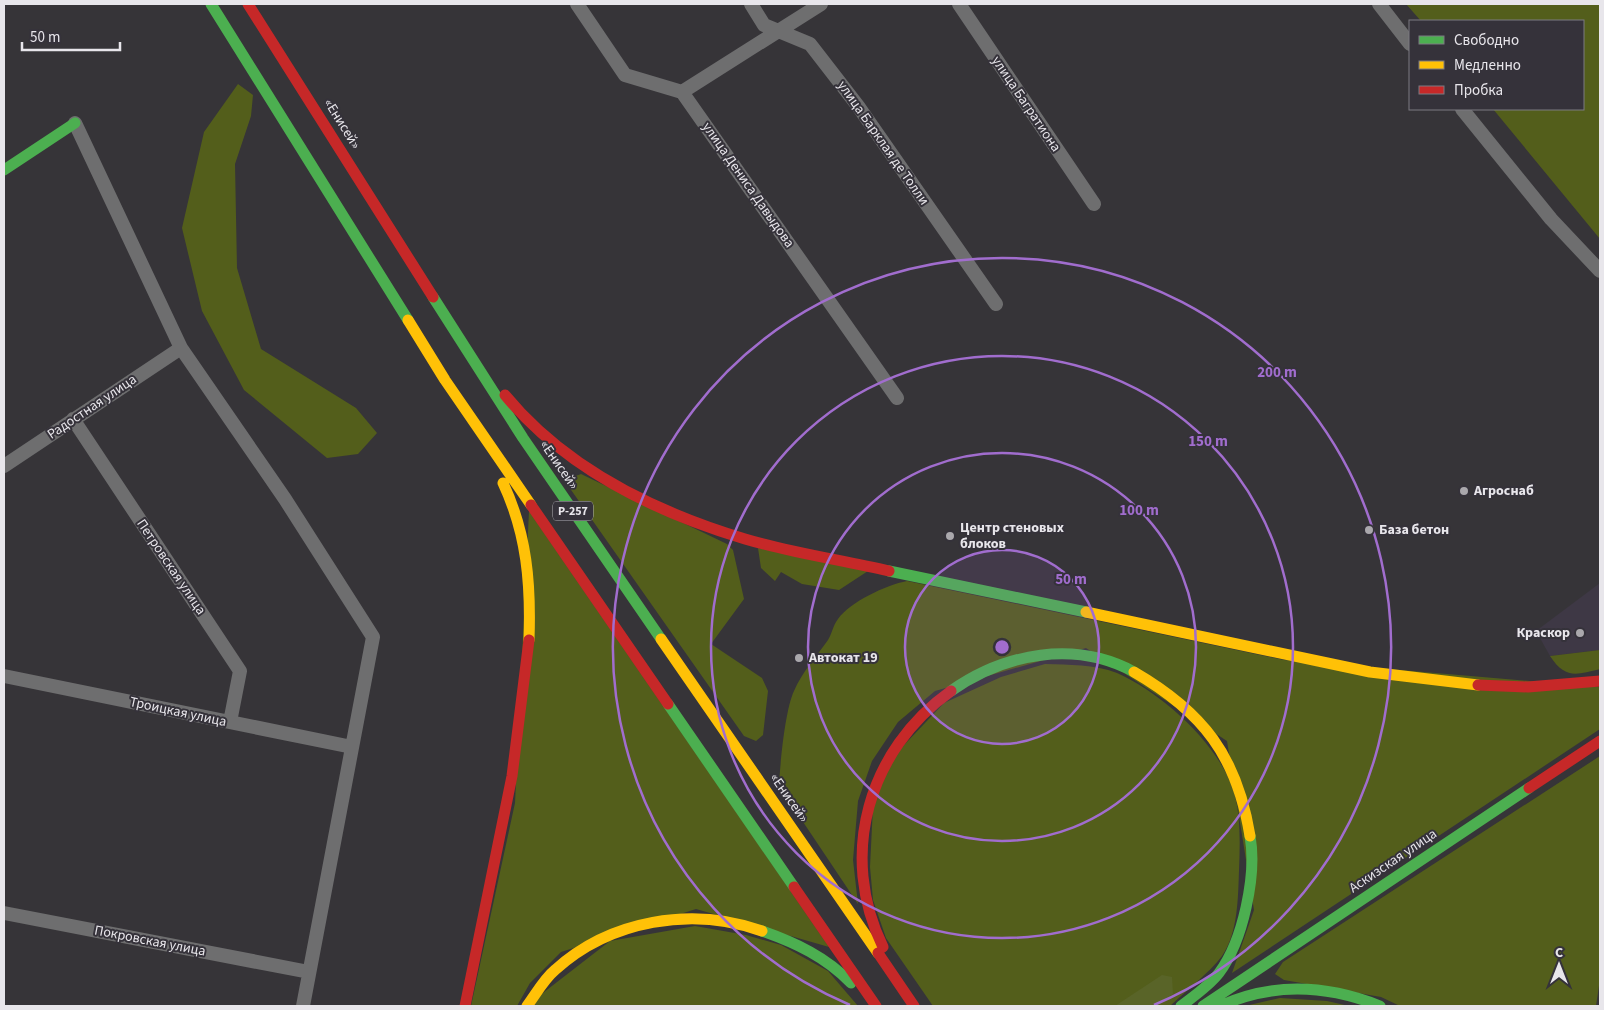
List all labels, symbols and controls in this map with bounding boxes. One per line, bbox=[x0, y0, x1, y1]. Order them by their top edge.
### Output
scale bar bbox=[22, 20, 120, 52]
legend bbox=[1409, 20, 1584, 110]
text: 50 m bbox=[30, 27, 60, 48]
text: Свободно bbox=[1454, 30, 1519, 51]
street label: улица Багратиона bbox=[986, 52, 1066, 156]
text: Медленно bbox=[1454, 55, 1521, 76]
street label: улица Барклая де Толли bbox=[832, 77, 934, 209]
text: Пробка bbox=[1454, 80, 1503, 101]
street label: «Енисей» bbox=[319, 95, 365, 153]
street label: улица Дениса Давыдова bbox=[697, 118, 799, 252]
text: 200 m bbox=[1257, 362, 1297, 383]
street label: Радостная улица bbox=[43, 370, 141, 444]
text: 150 m bbox=[1188, 431, 1228, 452]
street label: «Енисей» bbox=[535, 436, 583, 494]
place label: Агроснаб bbox=[1473, 481, 1534, 501]
marker: Агроснаб bbox=[1458, 485, 1470, 497]
text: 100 m bbox=[1119, 500, 1159, 521]
road number: Р-257 bbox=[553, 502, 593, 520]
street label: Петровская улица bbox=[131, 515, 211, 619]
place label: Центр стеновых блоков bbox=[960, 518, 1064, 554]
place label: База бетон bbox=[1379, 520, 1449, 540]
marker: База бетон bbox=[1363, 524, 1375, 536]
marker: Центр стеновых блоков bbox=[944, 530, 956, 542]
text: 50 m bbox=[1055, 569, 1087, 590]
place label: Краскор bbox=[1517, 623, 1570, 643]
marker: Краскор bbox=[1574, 627, 1586, 639]
centre of rings bbox=[993, 638, 1011, 656]
place label: Автокат 19 bbox=[808, 648, 878, 668]
marker: Автокат 19 bbox=[793, 652, 805, 664]
street label: Троицкая улица bbox=[128, 692, 228, 732]
street label: «Енисей» bbox=[765, 769, 813, 827]
street label: Аскизская улица bbox=[1345, 824, 1441, 898]
street label: Покровская улица bbox=[93, 920, 207, 962]
north arrow bbox=[1534, 940, 1584, 990]
text: С bbox=[1555, 943, 1563, 963]

